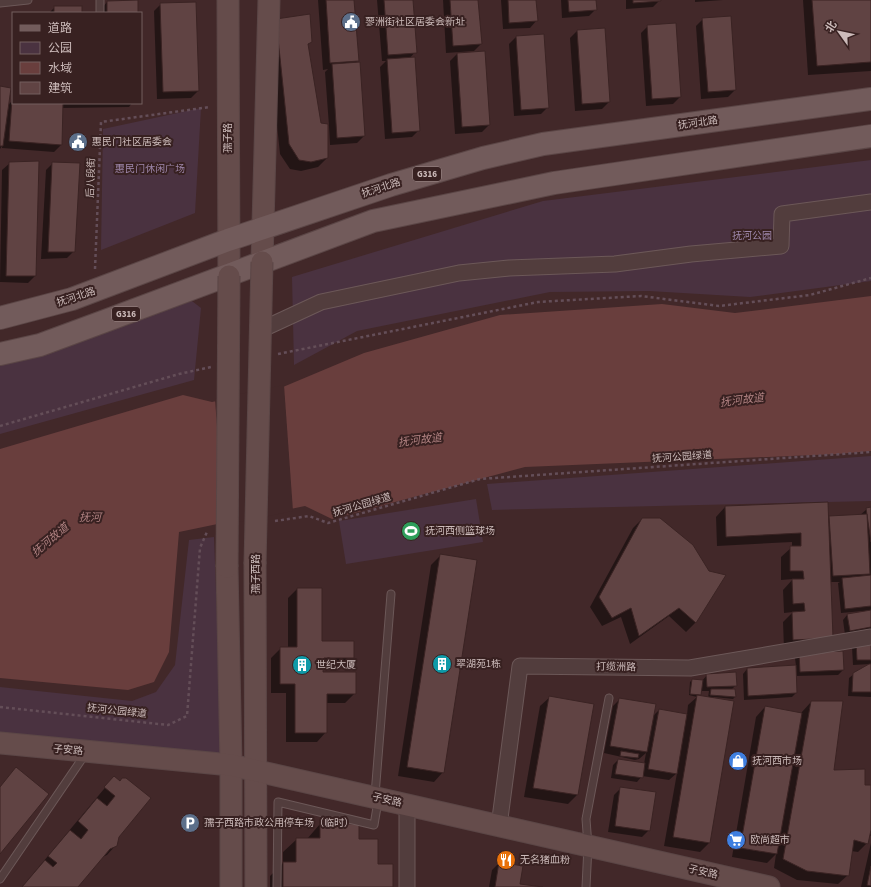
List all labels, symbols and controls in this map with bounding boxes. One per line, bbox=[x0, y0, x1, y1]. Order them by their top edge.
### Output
public building icon: 蓼洲街社区居委会新址 bbox=[340, 11, 362, 33]
legend bbox=[12, 12, 142, 104]
north arrow bbox=[819, 12, 859, 52]
place label: 蓼洲街社区居委会新址 bbox=[365, 15, 465, 29]
text: 北 bbox=[822, 18, 840, 36]
text: 道路 bbox=[48, 20, 72, 37]
text: 公园 bbox=[48, 40, 72, 57]
text: 水域 bbox=[48, 60, 72, 77]
text: 建筑 bbox=[48, 80, 72, 97]
street label: 抚河北路 bbox=[677, 113, 719, 133]
street label: 孺子路 bbox=[221, 123, 235, 153]
public building icon: 惠民门社区居委会 bbox=[67, 131, 89, 153]
place label: 惠民门社区居委会 bbox=[92, 135, 172, 149]
street label: 后八段街 bbox=[83, 158, 99, 198]
park label: 惠民门休闲广场 bbox=[115, 162, 185, 176]
road number: G316 bbox=[413, 167, 441, 181]
street label: 抚河北路 bbox=[360, 175, 402, 201]
park label: 抚河公园 bbox=[732, 229, 772, 243]
street label: 抚河北路 bbox=[55, 284, 97, 310]
road number: G316 bbox=[112, 307, 140, 321]
water label: 抚河故道 bbox=[719, 390, 767, 410]
water label: 抚河故道 bbox=[397, 430, 445, 450]
street label: 抚河公园绿道 bbox=[652, 448, 712, 466]
street label: 抚河公园绿道 bbox=[331, 490, 393, 520]
water label: 抚河 bbox=[79, 510, 103, 525]
water label: 抚河故道 bbox=[28, 519, 73, 560]
sports icon: 抚河西侧篮球场 bbox=[400, 520, 422, 542]
place label: 抚河西侧篮球场 bbox=[425, 524, 495, 538]
street label: 孺子西路 bbox=[249, 554, 263, 594]
building icon: 翠湖苑1栋 bbox=[431, 653, 453, 675]
building icon: 世纪大厦 bbox=[291, 654, 313, 676]
place label: 翠湖苑1栋 bbox=[456, 657, 501, 671]
place label: 世纪大厦 bbox=[316, 658, 356, 672]
street label: 打缆洲路 bbox=[596, 660, 636, 674]
street label: 抚河公园绿道 bbox=[86, 701, 148, 721]
street label: 子安路 bbox=[52, 742, 84, 758]
shop icon: 抚河西市场 bbox=[727, 750, 749, 772]
place label: 抚河西市场 bbox=[752, 754, 802, 768]
street label: 子安路 bbox=[371, 790, 403, 810]
parking icon: 孺子西路市政公用停车场（临时） bbox=[179, 812, 201, 834]
place label: 孺子西路市政公用停车场（临时） bbox=[204, 816, 354, 830]
supermarket icon: 欧尚超市 bbox=[725, 829, 747, 851]
place label: 欧尚超市 bbox=[750, 833, 790, 847]
restaurant icon: 无名猪血粉 bbox=[495, 849, 517, 871]
place label: 无名猪血粉 bbox=[520, 853, 570, 867]
street label: 子安路 bbox=[687, 862, 719, 882]

